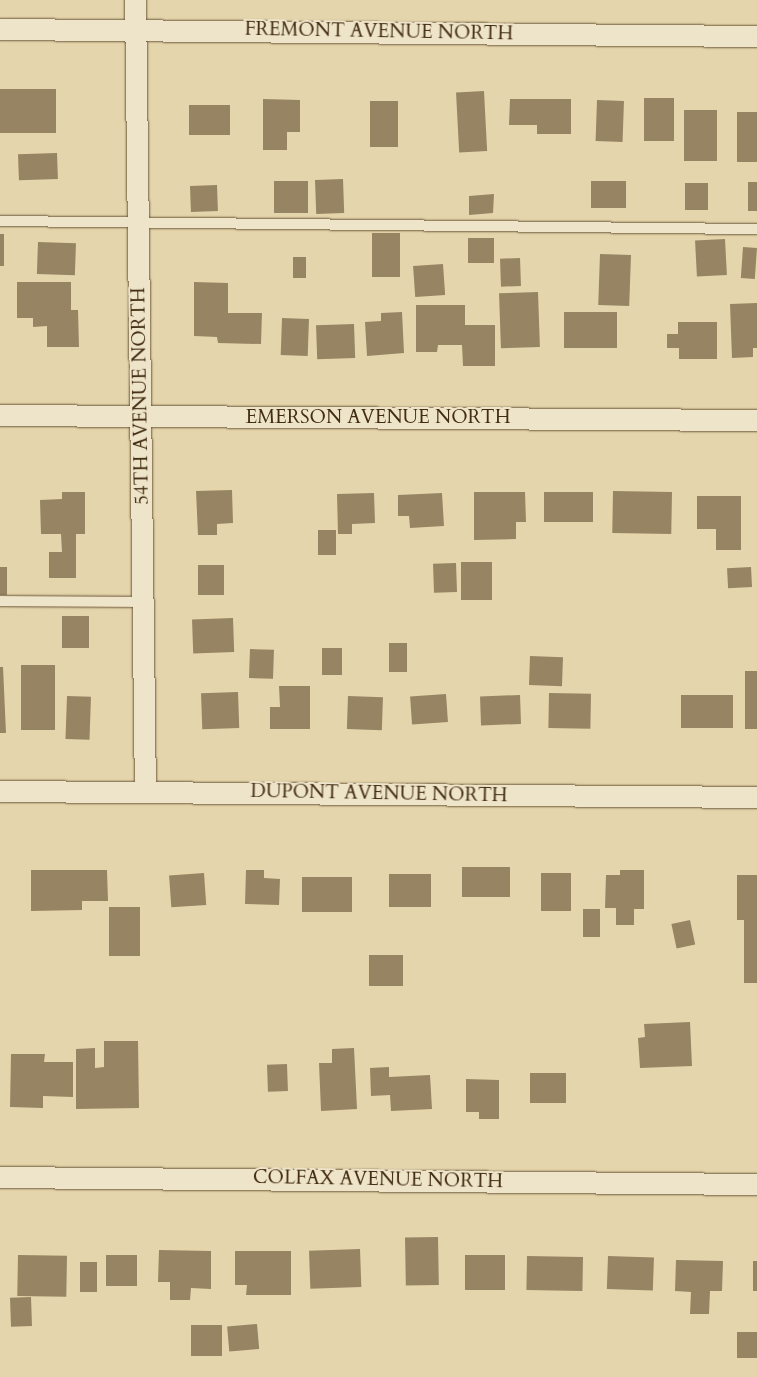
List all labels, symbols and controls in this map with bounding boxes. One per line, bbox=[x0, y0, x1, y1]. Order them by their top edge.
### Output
street label: FREMONT AVENUE NORTH bbox=[244, 18, 514, 46]
street label: 54TH AVENUE NORTH bbox=[128, 287, 154, 505]
street label: EMERSON AVENUE NORTH bbox=[245, 407, 511, 429]
street label: DUPONT AVENUE NORTH bbox=[250, 780, 508, 808]
street label: COLFAX AVENUE NORTH bbox=[253, 1166, 503, 1194]

